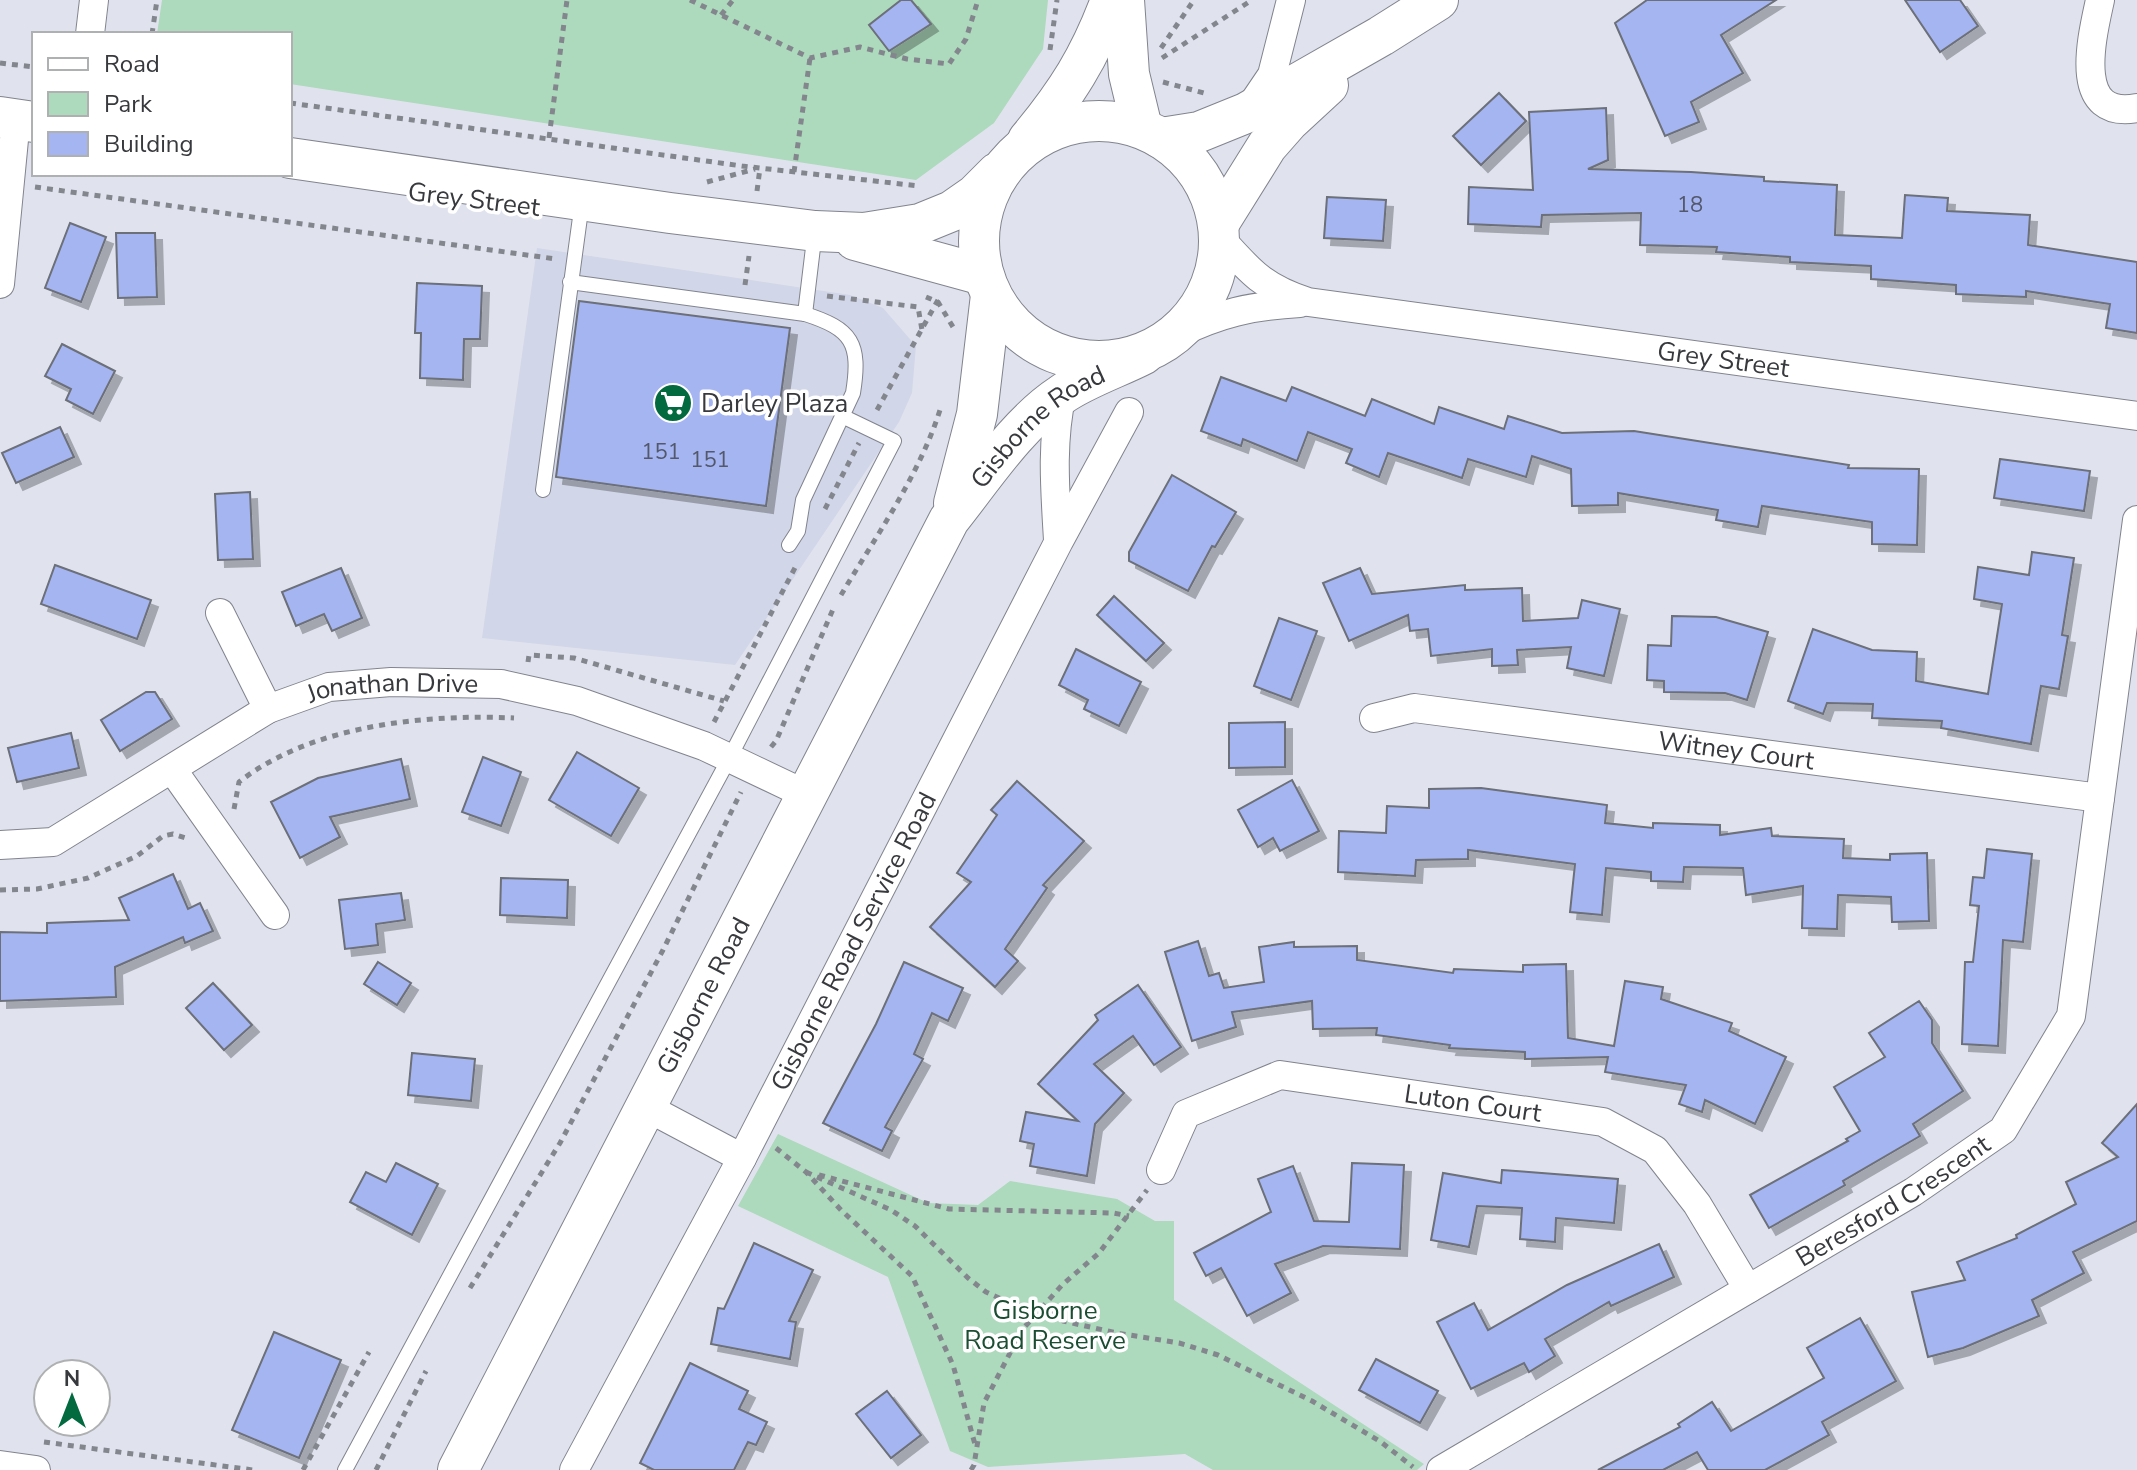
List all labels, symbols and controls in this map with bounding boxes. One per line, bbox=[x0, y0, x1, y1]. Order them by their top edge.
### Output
legend bbox=[32, 32, 292, 176]
text: Road bbox=[104, 48, 160, 80]
text: Park bbox=[104, 88, 153, 120]
text: Building bbox=[104, 128, 194, 160]
street label: Grey Street bbox=[406, 174, 543, 225]
house number: 18 bbox=[1677, 190, 1703, 220]
street label: Grey Street bbox=[1655, 333, 1792, 386]
street label: Gisborne Road bbox=[963, 357, 1111, 496]
supermarket icon: Darley Plaza bbox=[652, 382, 694, 424]
place label: Darley Plaza bbox=[701, 386, 848, 421]
house number: 151 bbox=[641, 437, 681, 467]
house number: 151 bbox=[690, 445, 730, 475]
street label: Jonathan Drive bbox=[301, 665, 479, 712]
street label: Witney Court bbox=[1656, 723, 1817, 778]
street label: Gisborne Road Service Road bbox=[763, 786, 945, 1097]
street label: Gisborne Road bbox=[649, 911, 759, 1080]
street label: Luton Court bbox=[1402, 1076, 1545, 1131]
street label: Beresford Crescent bbox=[1789, 1127, 1998, 1275]
park label: Gisborne Road Reserve bbox=[964, 1293, 1126, 1358]
north arrow bbox=[32, 1358, 112, 1438]
text: N bbox=[64, 1364, 80, 1394]

